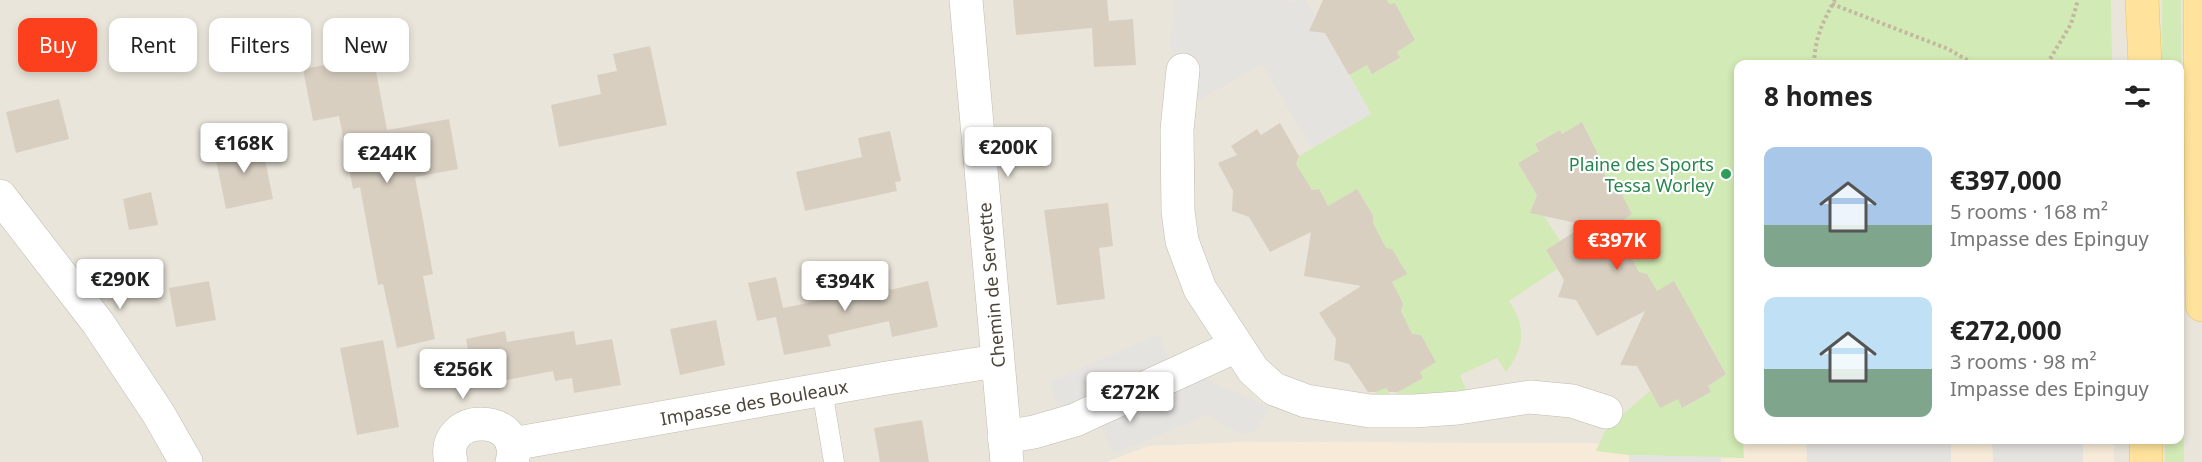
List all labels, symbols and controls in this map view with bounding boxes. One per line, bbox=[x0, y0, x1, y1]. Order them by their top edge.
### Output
chip: Buy bbox=[18, 18, 97, 72]
chip: Rent bbox=[109, 18, 197, 72]
chip: Filters bbox=[209, 18, 311, 72]
chip: New bbox=[323, 18, 409, 72]
text: 8 homes bbox=[1764, 78, 1873, 114]
icon: filters bbox=[2121, 80, 2154, 113]
pin: €168K bbox=[202, 123, 286, 174]
pin: €200K bbox=[966, 127, 1050, 178]
text: €168K bbox=[214, 129, 274, 156]
pin: €244K bbox=[345, 133, 429, 184]
text: €200K bbox=[978, 133, 1038, 160]
text: €244K bbox=[357, 139, 417, 166]
place label: Plaine des Sports Tessa Worley bbox=[1569, 152, 1715, 197]
text: €397,000 bbox=[1950, 162, 2062, 198]
marker: Plaine des Sports Tessa Worley bbox=[1719, 167, 1733, 181]
icon: home bbox=[1812, 171, 1884, 243]
text: 5 rooms · 168 m² bbox=[1950, 198, 2108, 225]
street label: Chemin de Servette bbox=[972, 201, 1010, 369]
pin: €397K bbox=[1575, 220, 1659, 271]
text: Impasse des Epinguy bbox=[1950, 225, 2149, 252]
text: €397K bbox=[1587, 226, 1647, 253]
pin: €290K bbox=[78, 259, 162, 310]
pin: €394K bbox=[803, 261, 887, 312]
text: €290K bbox=[90, 265, 150, 292]
text: €394K bbox=[815, 267, 875, 294]
text: €272,000 bbox=[1950, 312, 2062, 348]
icon: home bbox=[1812, 321, 1884, 393]
text: 3 rooms · 98 m² bbox=[1950, 348, 2097, 375]
pin: €256K bbox=[421, 349, 505, 400]
text: €256K bbox=[433, 355, 493, 382]
pin: €272K bbox=[1088, 372, 1172, 423]
street label: Impasse des Bouleaux bbox=[658, 374, 850, 430]
text: Impasse des Epinguy bbox=[1950, 375, 2149, 402]
text: €272K bbox=[1100, 378, 1160, 405]

